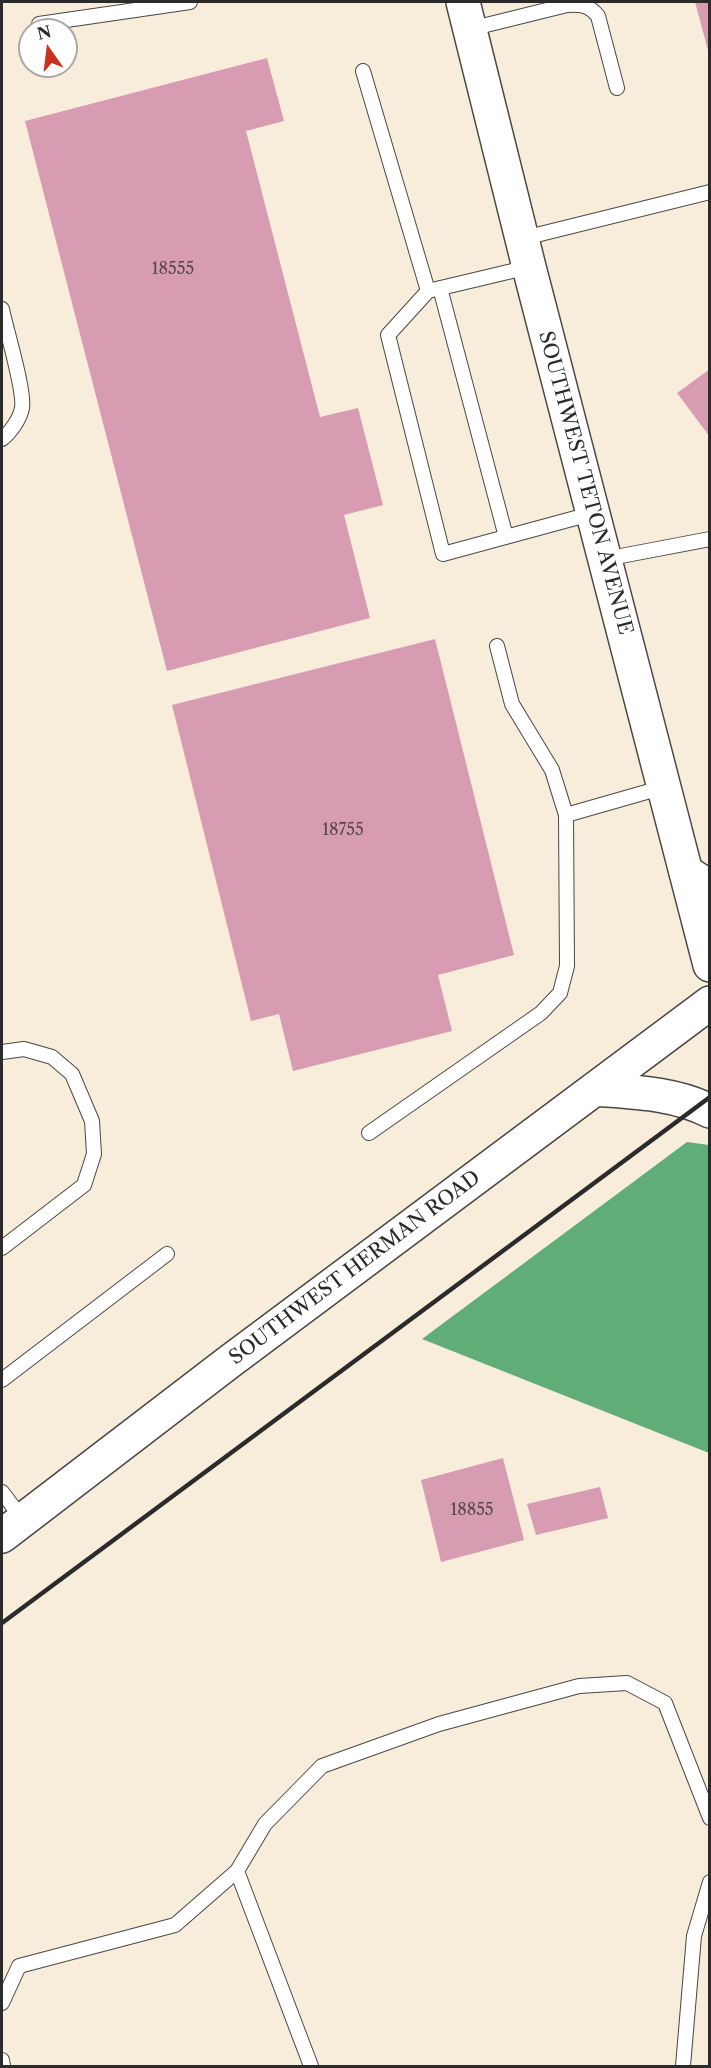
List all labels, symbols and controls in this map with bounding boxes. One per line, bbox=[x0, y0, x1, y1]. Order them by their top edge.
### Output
north arrow bbox=[18, 18, 78, 78]
text: N bbox=[35, 21, 53, 44]
house number: 18555 bbox=[152, 259, 194, 279]
street label: SOUTHWEST TETON AVENUE bbox=[533, 329, 637, 637]
house number: 18755 bbox=[322, 820, 364, 840]
street label: SOUTHWEST HERMAN ROAD bbox=[225, 1166, 485, 1370]
house number: 18855 bbox=[450, 1500, 494, 1520]

